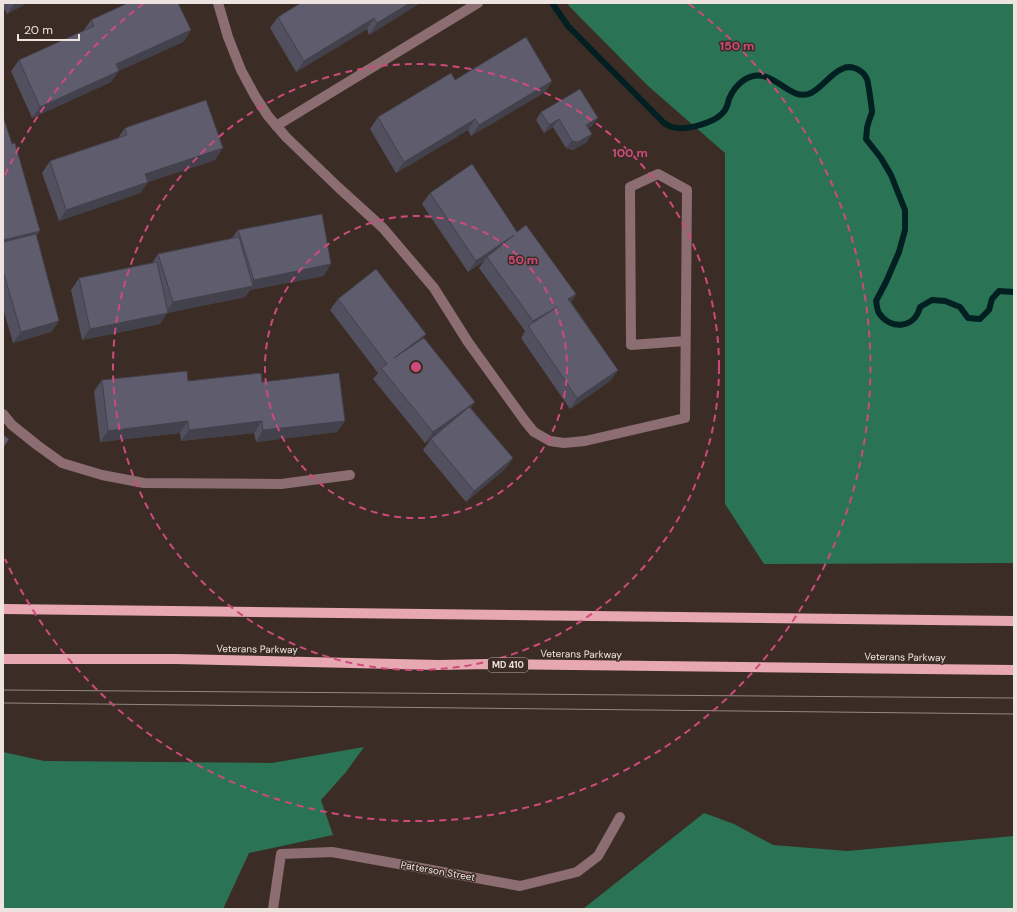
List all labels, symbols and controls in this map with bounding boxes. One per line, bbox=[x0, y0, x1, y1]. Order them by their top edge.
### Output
scale bar bbox=[18, 16, 79, 42]
text: 20 m bbox=[24, 22, 53, 38]
text: 150 m bbox=[720, 38, 754, 54]
text: 100 m bbox=[612, 145, 648, 161]
text: 50 m bbox=[508, 252, 538, 268]
centre of rings bbox=[409, 360, 423, 374]
street label: Veterans Parkway bbox=[216, 642, 298, 656]
street label: Veterans Parkway bbox=[540, 647, 622, 661]
street label: Veterans Parkway bbox=[864, 650, 946, 664]
road number: MD 410 bbox=[488, 658, 528, 672]
street label: Patterson Street bbox=[400, 858, 476, 884]

